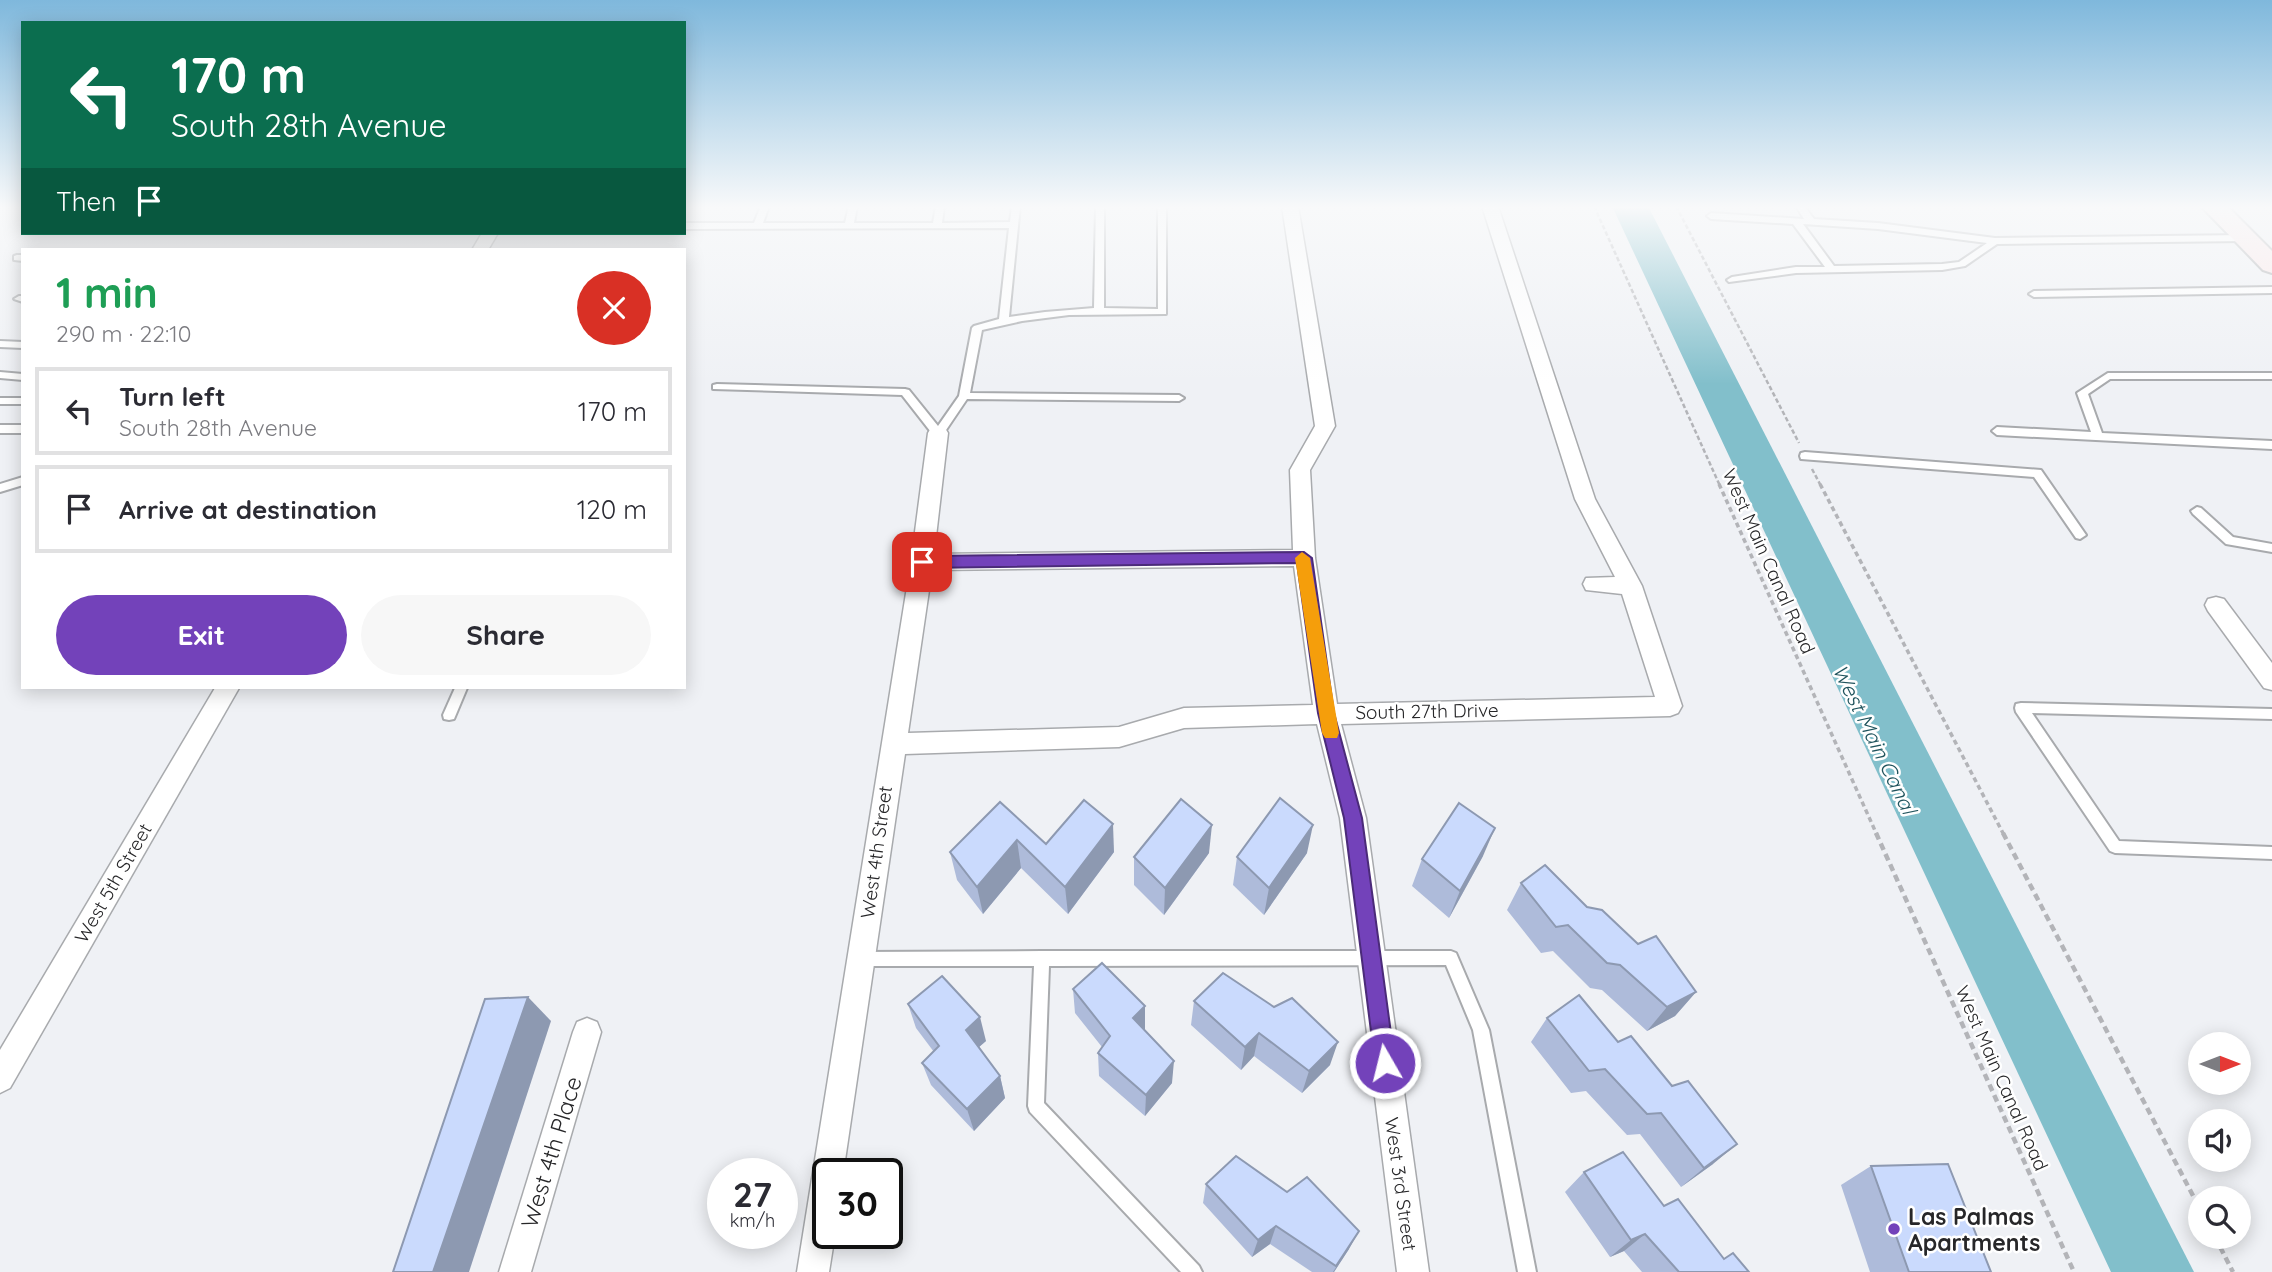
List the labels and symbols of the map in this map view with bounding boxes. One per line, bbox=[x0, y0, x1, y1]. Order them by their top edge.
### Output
street label: West Main Canal Road bbox=[1717, 465, 1821, 657]
pin bbox=[892, 532, 952, 592]
water label: West Main Canal bbox=[1828, 660, 1923, 820]
street label: South 27th Drive bbox=[1355, 698, 1499, 724]
street label: West 4th Street bbox=[855, 784, 897, 920]
street label: West 5th Street bbox=[69, 819, 157, 947]
street label: West Main Canal Road bbox=[1950, 982, 2054, 1174]
position arrow bbox=[1348, 1026, 1422, 1100]
north arrow bbox=[2188, 1032, 2250, 1096]
street label: West 4th Place bbox=[514, 1073, 588, 1231]
street label: West 3rd Street bbox=[1380, 1116, 1422, 1252]
speed limit sign: 30 bbox=[812, 1158, 903, 1249]
place label: Las Palmas Apartments bbox=[1908, 1202, 2040, 1257]
marker: Las Palmas Apartments bbox=[1886, 1221, 1902, 1237]

